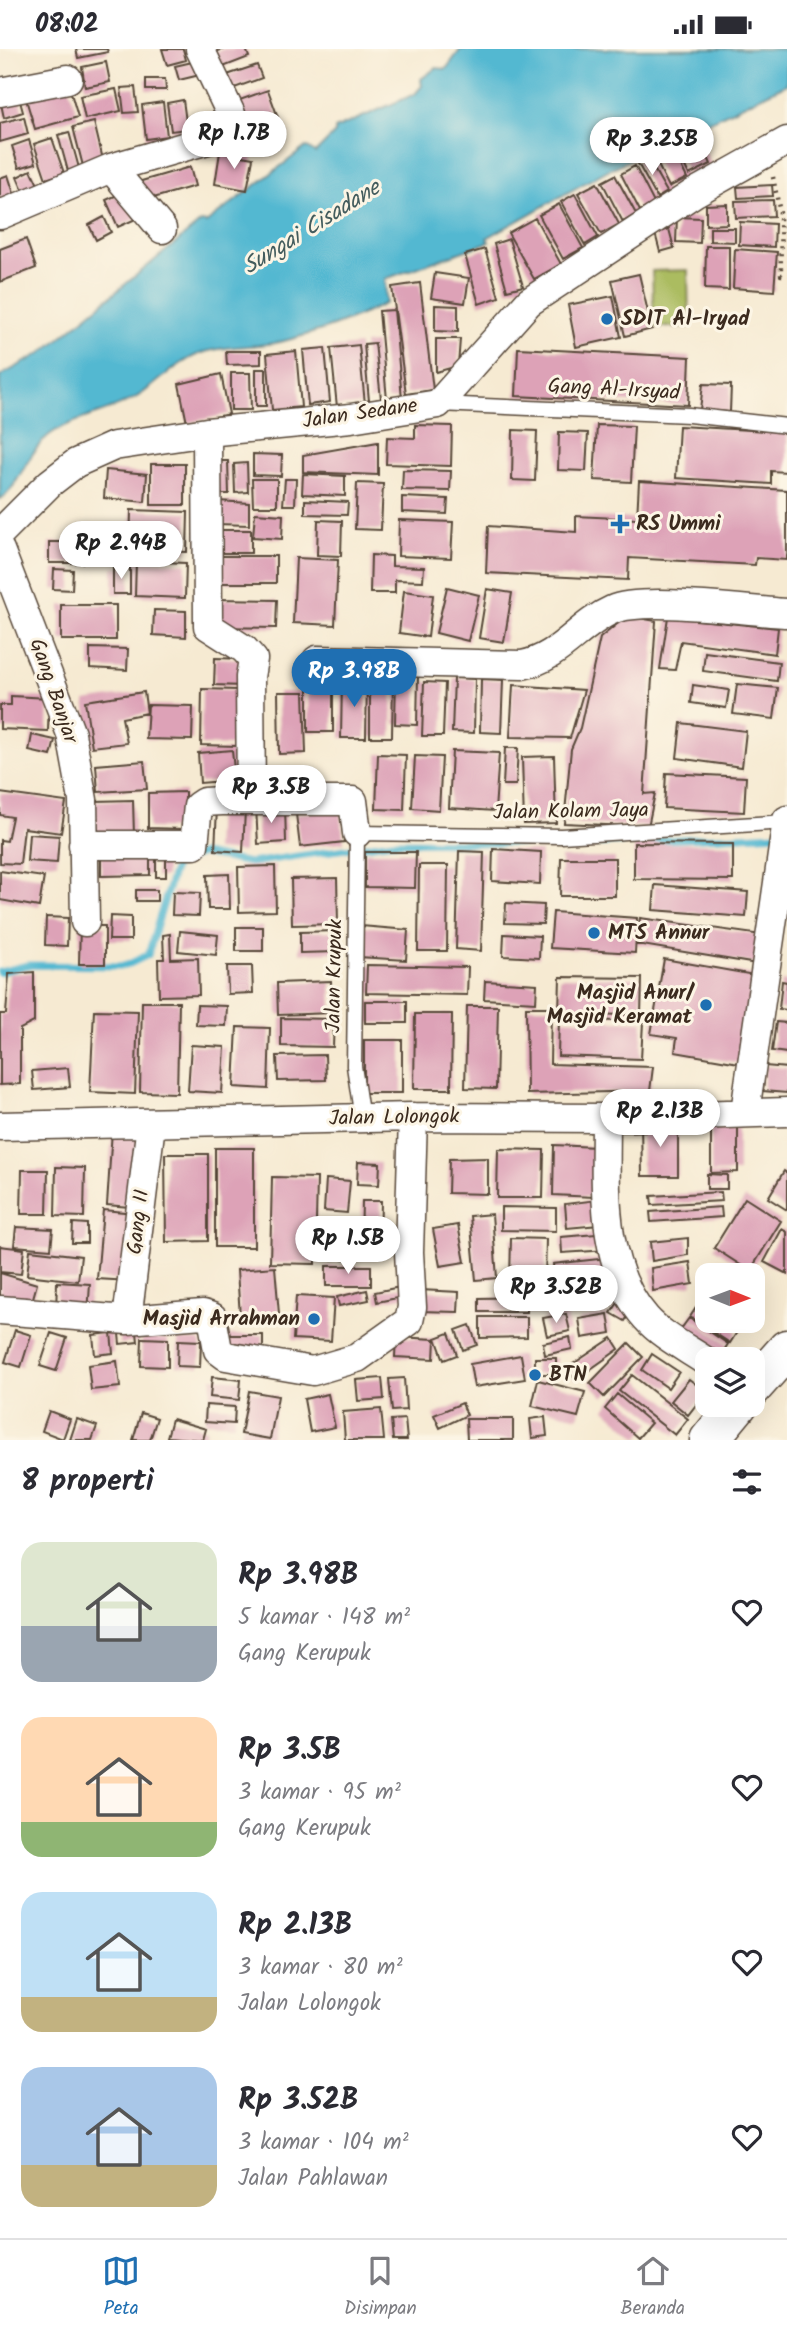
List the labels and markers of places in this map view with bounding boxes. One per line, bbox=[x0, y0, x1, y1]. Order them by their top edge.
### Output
pin: Rp 1.7B bbox=[169, 111, 299, 171]
pin: Rp 3.25B bbox=[580, 117, 724, 177]
place label: SDIT Al-Iryad bbox=[621, 303, 750, 336]
marker: SDIT Al-Iryad bbox=[599, 311, 615, 327]
place label: RS Ummi bbox=[636, 508, 721, 541]
marker: RS Ummi bbox=[610, 514, 630, 534]
pin: Rp 2.94B bbox=[49, 521, 193, 581]
pin: Rp 3.98B bbox=[282, 649, 426, 709]
pin: Rp 3.5B bbox=[206, 765, 336, 825]
place label: MTS Annur bbox=[608, 917, 711, 950]
marker: MTS Annur bbox=[586, 925, 602, 941]
place label: Masjid Anur/ Masjid Keramat bbox=[547, 977, 695, 1034]
marker: Masjid Anur/ Masjid Keramat bbox=[698, 997, 714, 1013]
pin: Rp 2.13B bbox=[588, 1089, 732, 1149]
pin: Rp 1.5B bbox=[283, 1217, 413, 1276]
pin: Rp 3.52B bbox=[484, 1265, 628, 1325]
place label: Masjid Arrahman bbox=[143, 1303, 300, 1336]
marker: Masjid Arrahman bbox=[306, 1311, 322, 1327]
place label: BTN bbox=[549, 1359, 588, 1392]
marker: BTN bbox=[527, 1367, 543, 1383]

